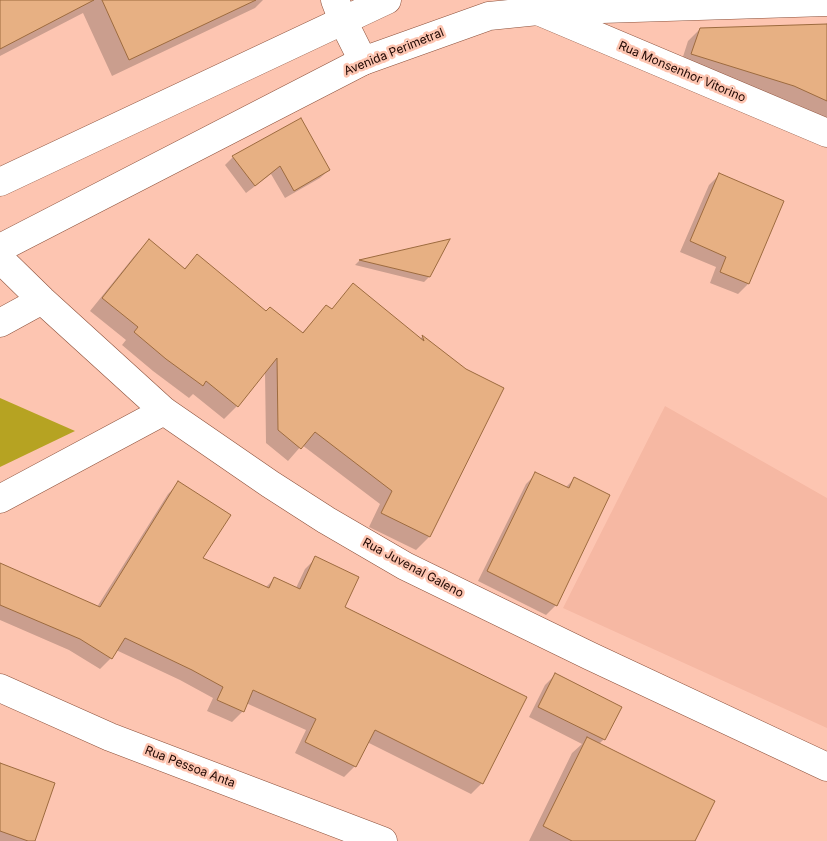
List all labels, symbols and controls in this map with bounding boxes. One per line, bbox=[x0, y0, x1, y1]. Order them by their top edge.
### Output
street label: Avenida Perimetral bbox=[342, 25, 446, 79]
street label: Rua Monsenhor Vitorino bbox=[616, 39, 748, 105]
street label: Rua Juvenal Galeno bbox=[360, 535, 466, 601]
street label: Rua Pessoa Anta bbox=[143, 743, 237, 791]

